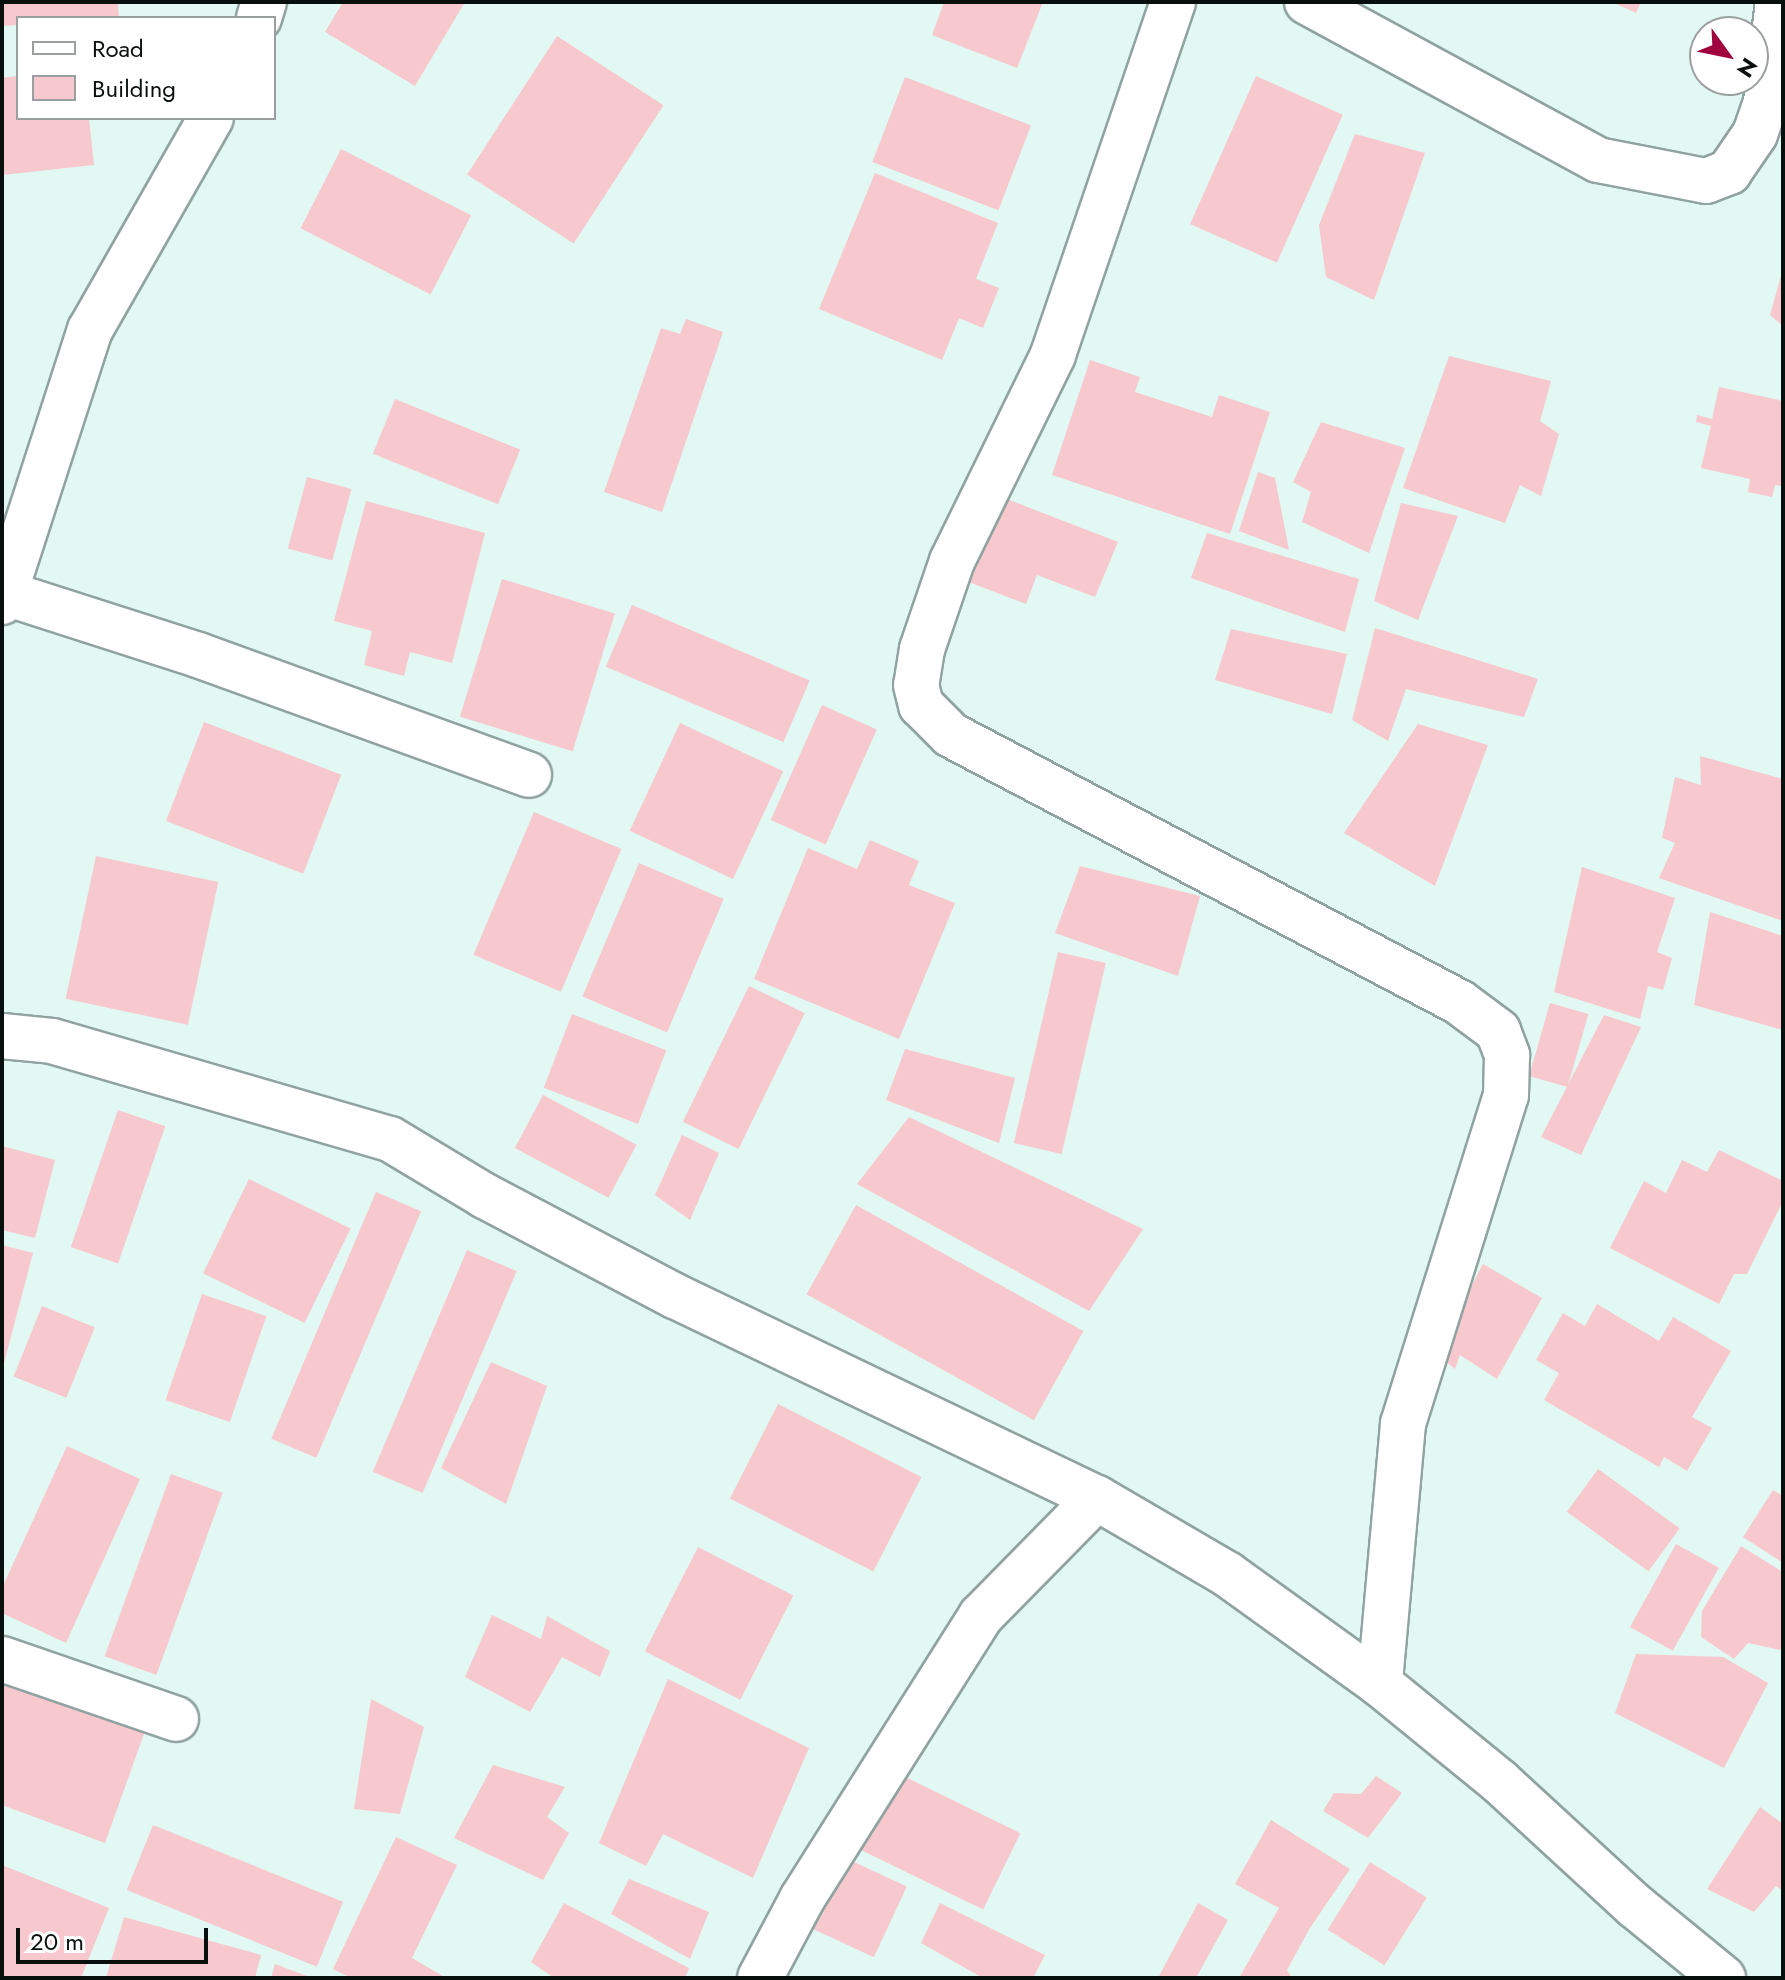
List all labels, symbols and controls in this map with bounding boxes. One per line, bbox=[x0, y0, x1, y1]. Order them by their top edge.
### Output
legend bbox=[16, 16, 276, 120]
north arrow bbox=[1689, 16, 1769, 96]
text: Road bbox=[92, 31, 144, 66]
text: N bbox=[1729, 52, 1766, 84]
text: Building bbox=[92, 71, 176, 106]
scale bar bbox=[20, 1912, 212, 1962]
text: 20 m bbox=[30, 1924, 84, 1959]

